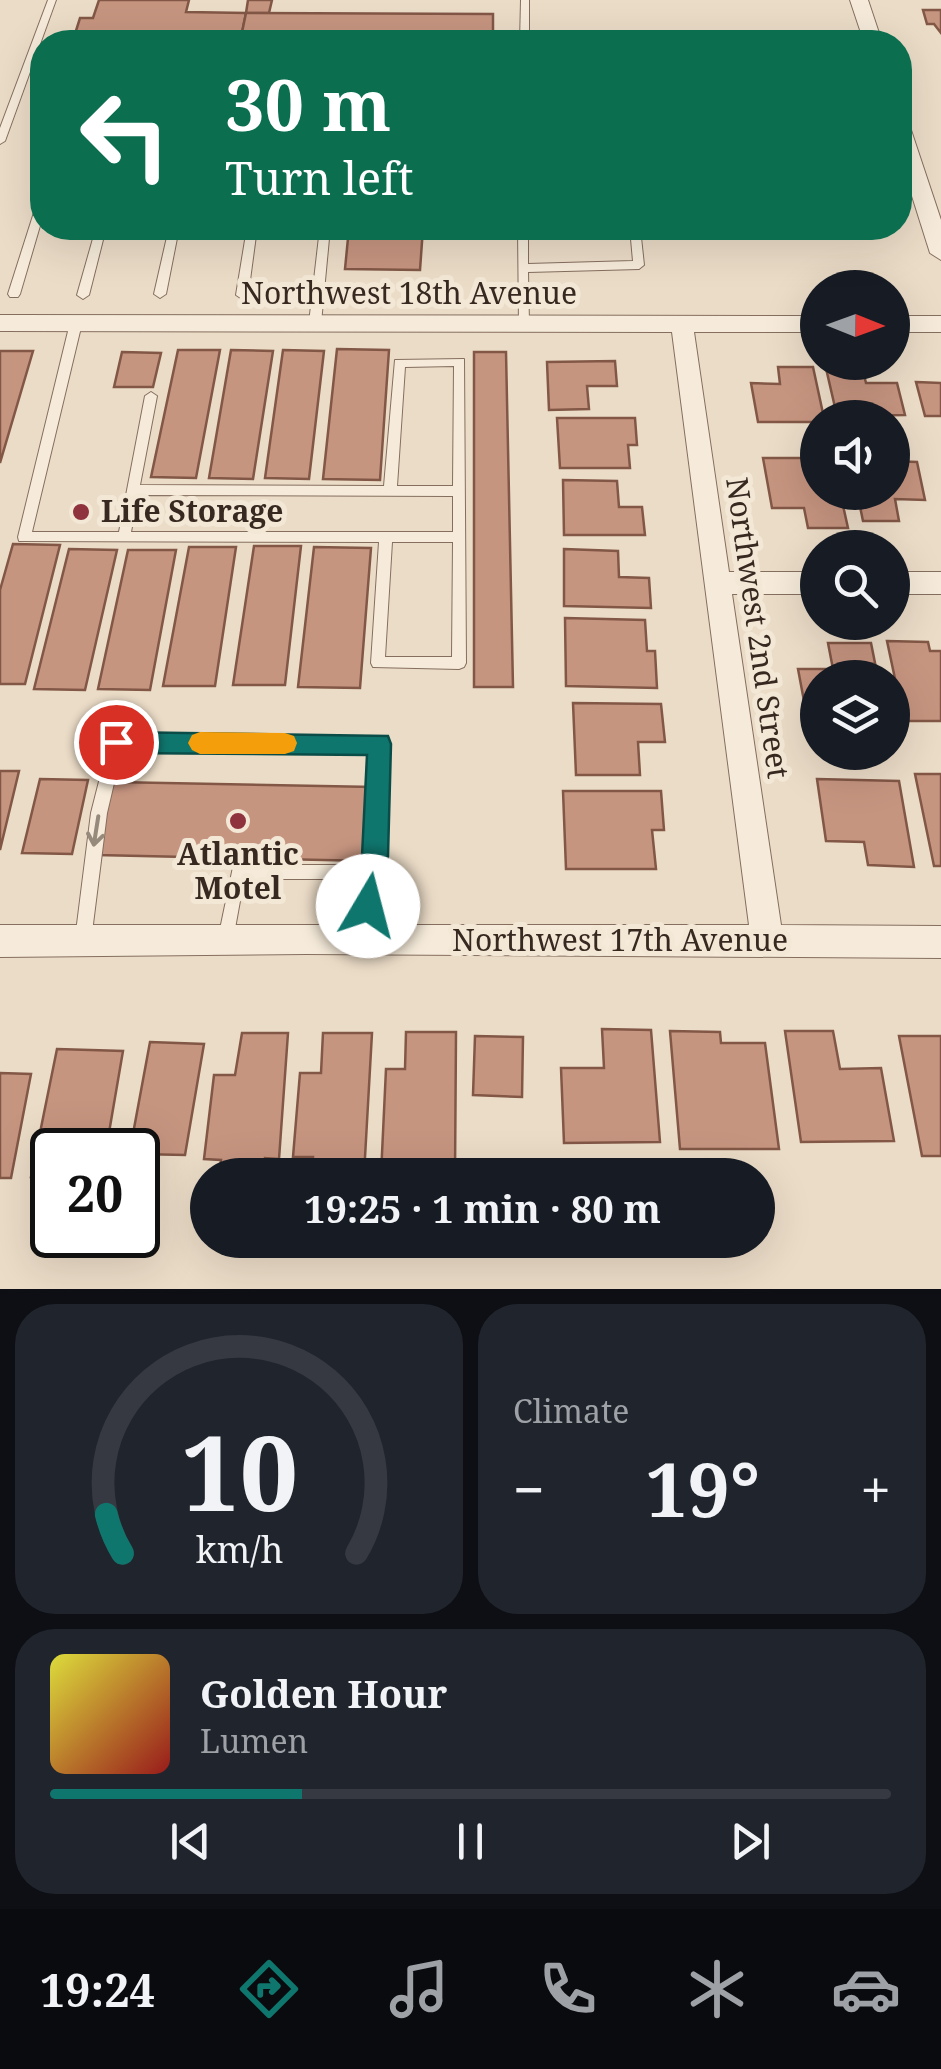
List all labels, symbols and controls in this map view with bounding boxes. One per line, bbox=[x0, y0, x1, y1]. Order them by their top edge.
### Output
text: 30 m bbox=[225, 56, 391, 152]
icon: left bbox=[60, 70, 190, 200]
text: Turn left bbox=[225, 147, 414, 208]
north arrow bbox=[800, 270, 910, 380]
map controls bbox=[800, 270, 910, 770]
street label: Northwest 18th Avenue bbox=[241, 272, 577, 313]
button: sound bbox=[800, 400, 910, 510]
street label: Northwest 2nd Street bbox=[717, 475, 800, 781]
place label: Life Storage bbox=[101, 490, 283, 531]
marker: Life Storage bbox=[70, 501, 92, 523]
button: search bbox=[800, 530, 910, 640]
button: layers bbox=[800, 660, 910, 770]
pin bbox=[74, 700, 159, 785]
icon: arrive bbox=[89, 715, 144, 770]
marker: Atlantic Motel bbox=[227, 810, 249, 832]
one-way arrow bbox=[87, 814, 105, 846]
place label: Atlantic Motel bbox=[177, 833, 299, 908]
position arrow bbox=[316, 854, 420, 958]
street label: Northwest 17th Avenue bbox=[452, 919, 788, 960]
speed limit sign: 20 bbox=[30, 1128, 160, 1258]
text: 19:25 · 1 min · 80 m bbox=[304, 1182, 661, 1234]
text: Climate bbox=[513, 1389, 629, 1432]
text: 10 bbox=[180, 1400, 298, 1541]
text: 19° bbox=[645, 1437, 760, 1539]
text: − bbox=[513, 1451, 545, 1526]
text: + bbox=[860, 1451, 891, 1526]
text: km/h bbox=[195, 1525, 283, 1573]
text: Golden Hour bbox=[200, 1667, 447, 1719]
text: Lumen bbox=[200, 1719, 308, 1762]
icon: previous bbox=[163, 1814, 218, 1869]
icon: pause bbox=[443, 1814, 498, 1869]
icon: next bbox=[723, 1814, 778, 1869]
icon: directions bbox=[234, 1954, 304, 2024]
icon: music bbox=[384, 1954, 454, 2024]
icon: phone bbox=[533, 1954, 603, 2024]
icon: climate bbox=[682, 1954, 752, 2024]
icon: car bbox=[831, 1954, 901, 2024]
text: 19:24 bbox=[40, 1959, 155, 2020]

